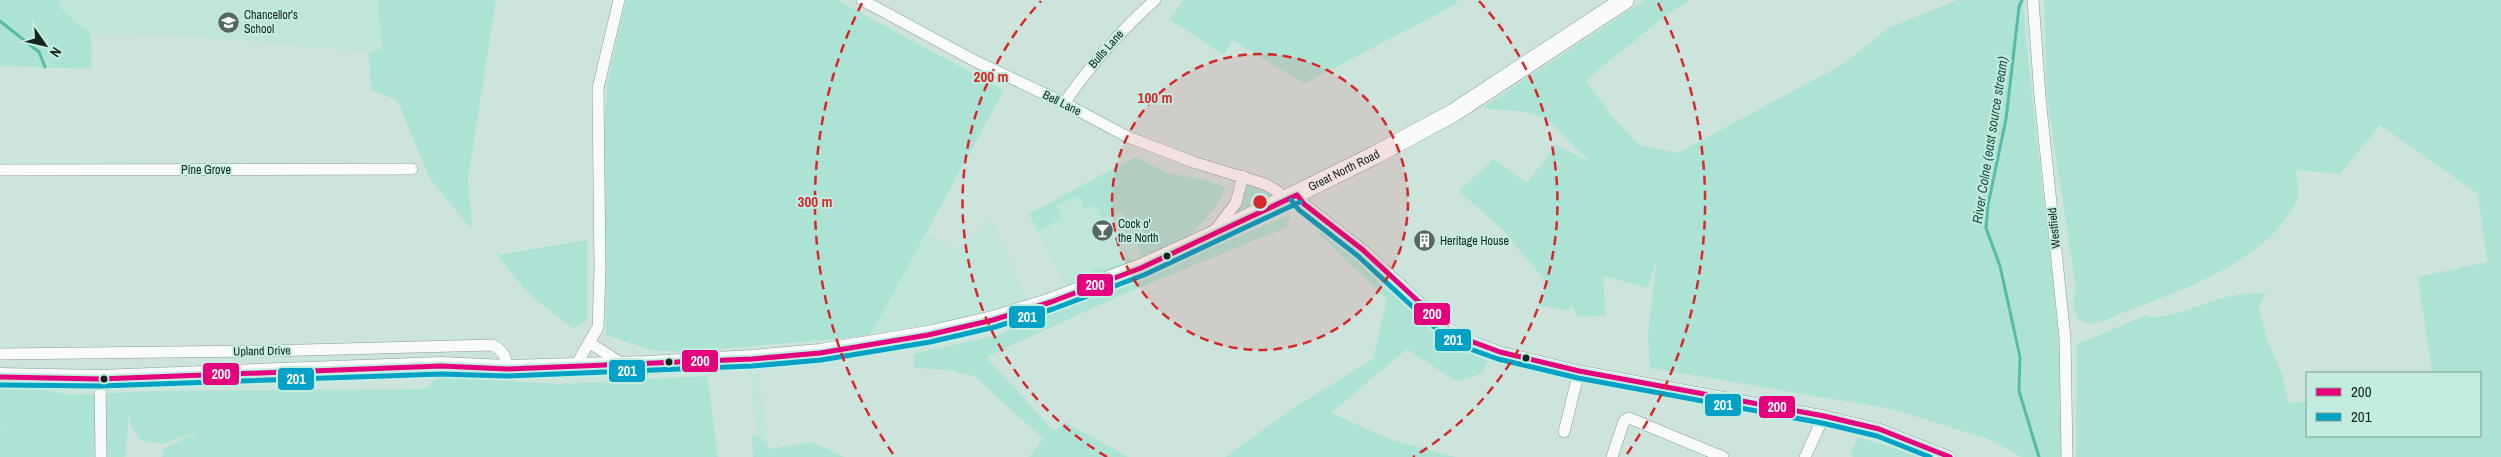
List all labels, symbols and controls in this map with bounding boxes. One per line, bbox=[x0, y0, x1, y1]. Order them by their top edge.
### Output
place label: Chancellor's School bbox=[244, 7, 298, 37]
school or university icon: Chancellor's School bbox=[216, 10, 240, 34]
north arrow bbox=[20, 20, 70, 70]
street label: Bulls Lane bbox=[1085, 26, 1127, 72]
text: N bbox=[46, 44, 66, 61]
water label: River Colne (east source stream) bbox=[1968, 55, 2012, 225]
text: 200 m bbox=[974, 66, 1008, 87]
street label: Bell Lane bbox=[1040, 87, 1084, 119]
text: 100 m bbox=[1138, 87, 1172, 108]
street label: Great North Road bbox=[1305, 146, 1382, 195]
street label: Pine Grove bbox=[181, 162, 231, 178]
text: 300 m bbox=[798, 191, 832, 212]
centre of rings bbox=[1251, 193, 1269, 211]
street label: Westfield bbox=[2044, 207, 2064, 249]
place label: Cock o' the North bbox=[1118, 216, 1158, 246]
bar icon: Cock o' the North bbox=[1090, 219, 1114, 243]
building icon: Heritage House bbox=[1412, 229, 1436, 253]
place label: Heritage House bbox=[1440, 233, 1509, 249]
unlabelled marker bbox=[1162, 251, 1172, 261]
line badge: 200 bbox=[1076, 273, 1114, 297]
text: 200 bbox=[1085, 276, 1105, 294]
line badge: 200 bbox=[1413, 302, 1451, 326]
line badge: 201 bbox=[1008, 305, 1046, 329]
text: 200 bbox=[1422, 305, 1442, 323]
text: 201 bbox=[1017, 308, 1037, 326]
line badge: 201 bbox=[1434, 328, 1472, 352]
text: 201 bbox=[1443, 331, 1463, 349]
street label: Upland Drive bbox=[233, 343, 291, 359]
line badge: 200 bbox=[681, 349, 719, 373]
text: 200 bbox=[690, 352, 710, 370]
unlabelled marker bbox=[1521, 353, 1531, 363]
unlabelled marker bbox=[664, 357, 674, 367]
line badge: 201 bbox=[608, 359, 646, 383]
line badge: 200 bbox=[202, 362, 240, 386]
text: 201 bbox=[617, 362, 637, 380]
text: 200 bbox=[211, 365, 231, 383]
line badge: 201 bbox=[277, 367, 315, 391]
text: 201 bbox=[286, 370, 306, 388]
legend bbox=[2306, 372, 2481, 437]
unlabelled marker bbox=[99, 374, 109, 384]
text: 200 bbox=[2351, 381, 2372, 402]
line badge: 201 bbox=[1704, 393, 1742, 417]
line badge: 200 bbox=[1758, 395, 1796, 419]
text: 201 bbox=[1713, 396, 1733, 414]
text: 200 bbox=[1767, 398, 1787, 416]
text: 201 bbox=[2351, 406, 2372, 427]

